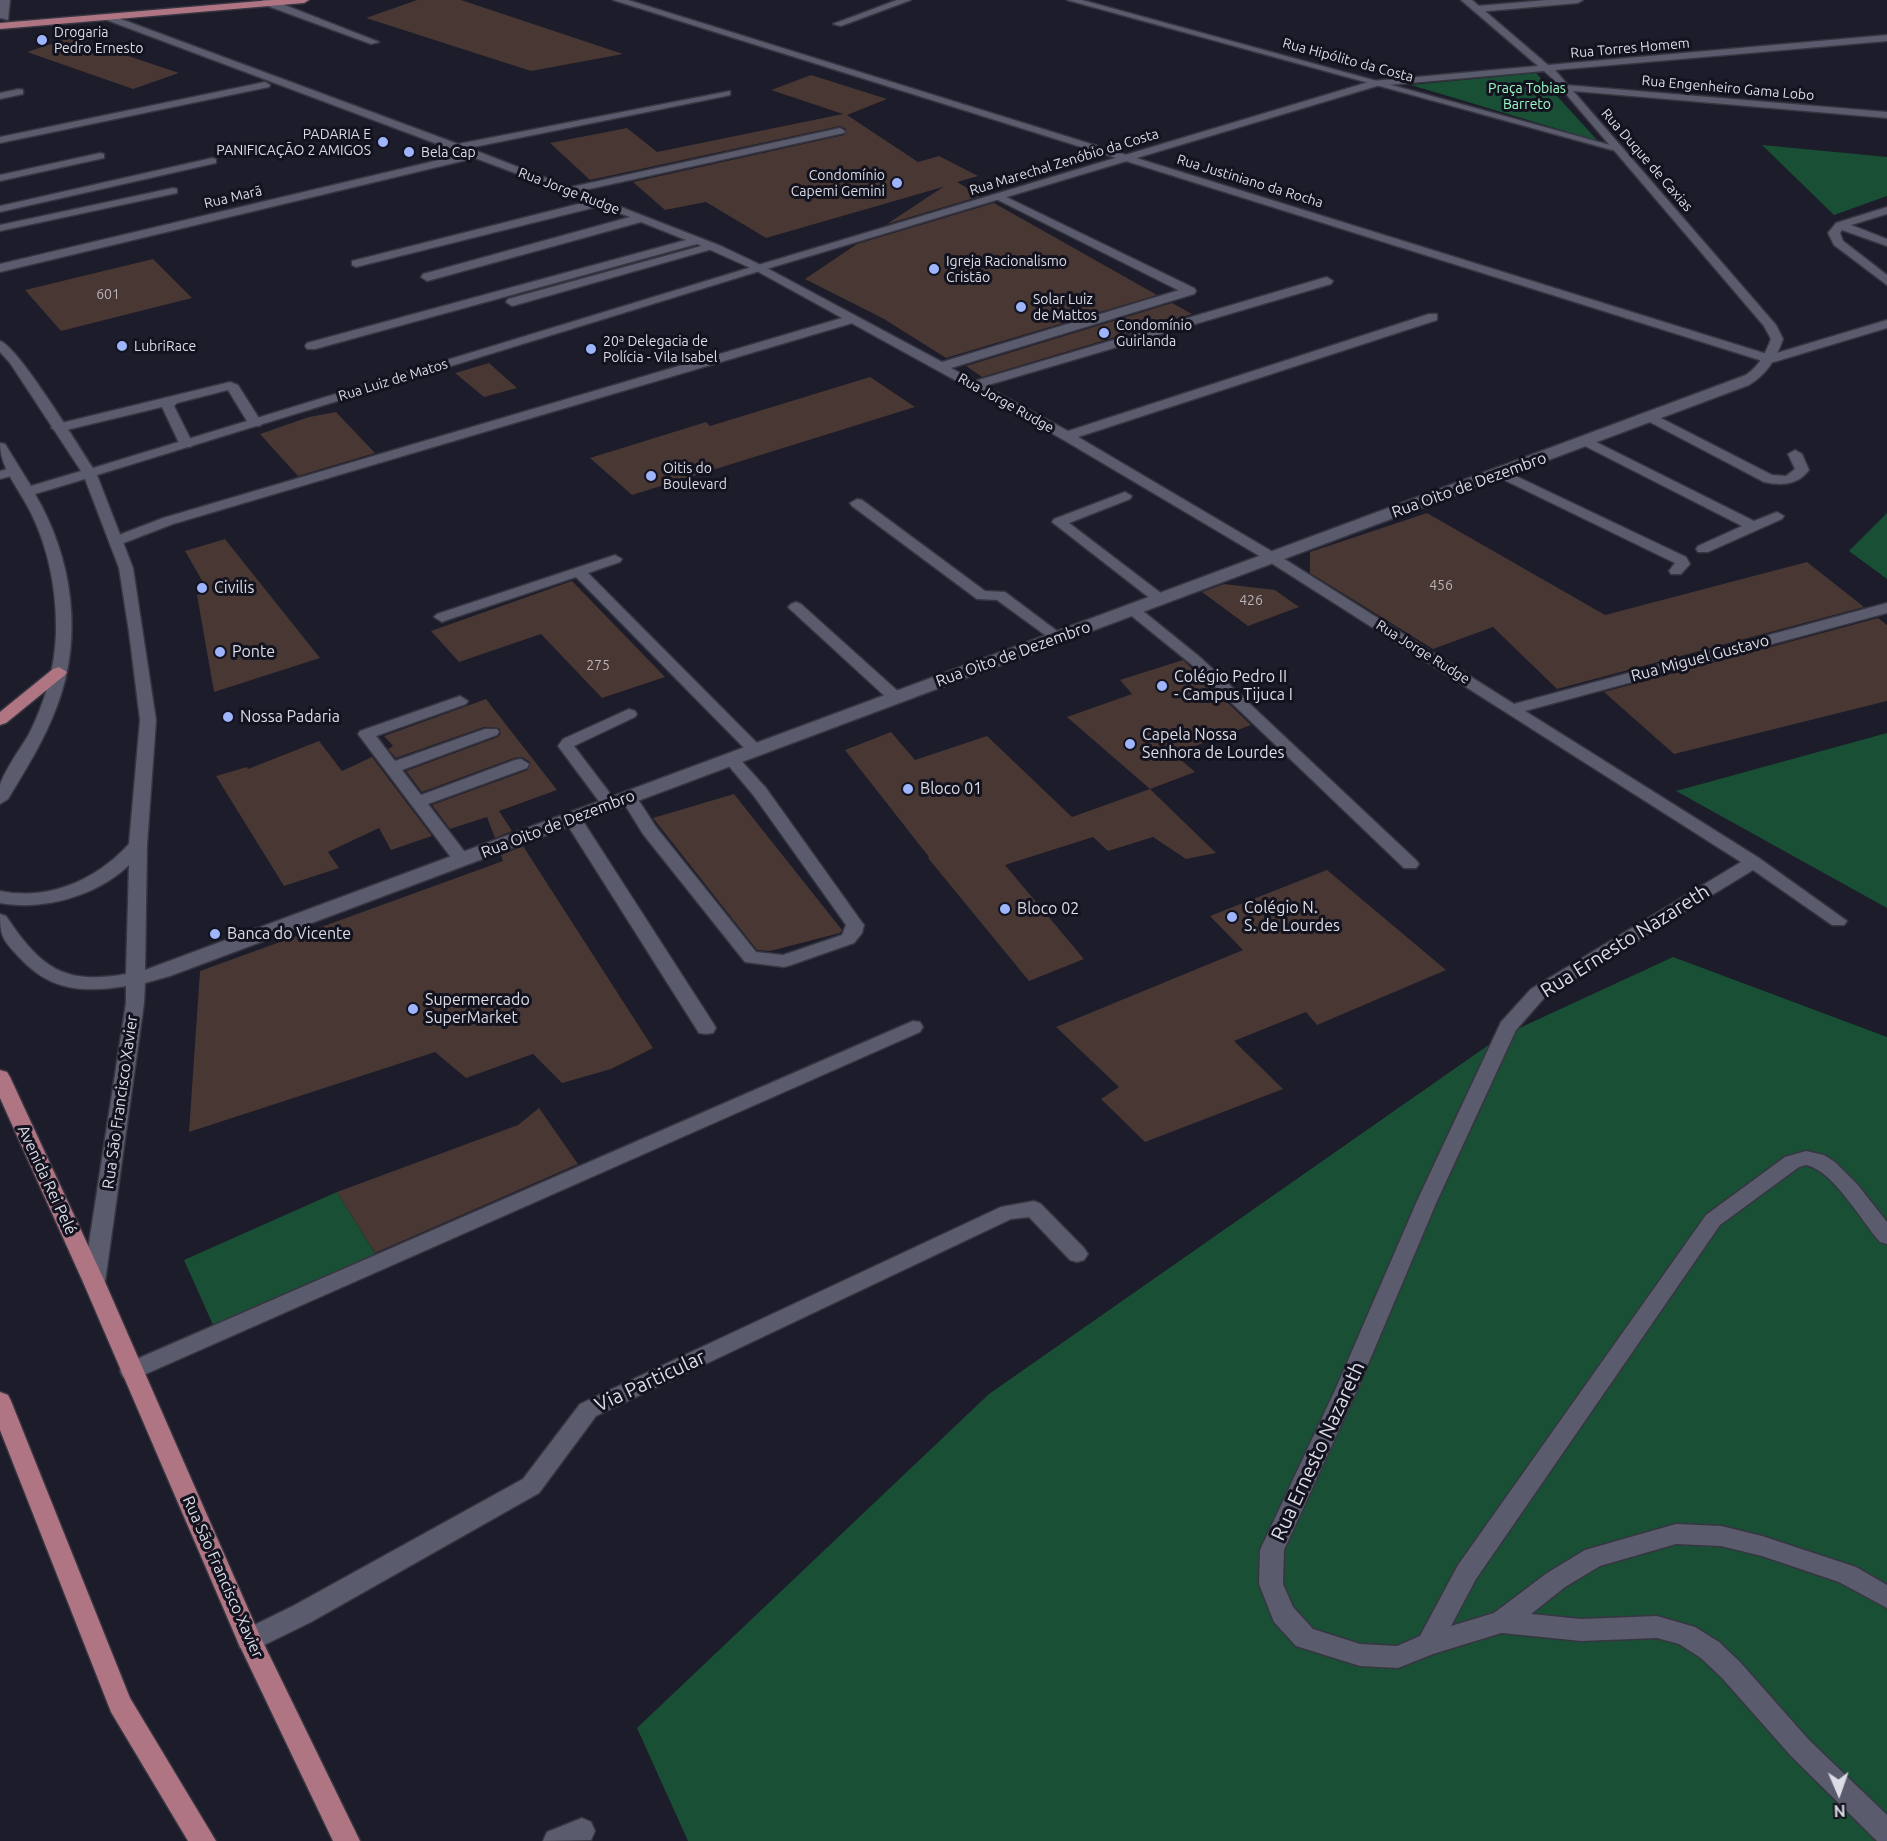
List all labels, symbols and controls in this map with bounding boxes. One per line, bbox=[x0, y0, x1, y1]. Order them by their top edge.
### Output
place label: Drogaria Pedro Ernesto bbox=[54, 24, 143, 56]
marker: Drogaria Pedro Ernesto bbox=[35, 33, 49, 47]
street label: Rua Hipólito da Costa bbox=[1281, 34, 1415, 86]
street label: Rua Torres Homem bbox=[1570, 34, 1690, 62]
street label: Rua Engenheiro Gama Lobo bbox=[1641, 72, 1815, 104]
park label: Praça Tobias Barreto bbox=[1488, 80, 1566, 112]
street label: Rua Duque de Caxias bbox=[1598, 105, 1696, 215]
street label: Rua Marechal Zenóbio da Costa bbox=[967, 125, 1161, 199]
place label: PADARIA E PANIFICAÇÃO 2 AMIGOS bbox=[216, 126, 371, 158]
marker: PADARIA E PANIFICAÇÃO 2 AMIGOS bbox=[376, 135, 390, 149]
place label: Bela Cap bbox=[421, 144, 476, 160]
marker: Bela Cap bbox=[402, 145, 416, 159]
street label: Rua Justiniano da Rocha bbox=[1175, 151, 1325, 211]
street label: Rua Jorge Rudge bbox=[516, 164, 622, 218]
place label: Condomínio Capemi Gemini bbox=[791, 167, 885, 200]
marker: Condomínio Capemi Gemini bbox=[890, 176, 904, 190]
street label: Rua Marã bbox=[202, 182, 264, 212]
place label: Igreja Racionalismo Cristão bbox=[946, 253, 1067, 286]
marker: Igreja Racionalismo Cristão bbox=[927, 262, 941, 276]
house number: 601 bbox=[96, 286, 120, 302]
place label: Solar Luiz de Mattos bbox=[1033, 291, 1097, 324]
marker: Solar Luiz de Mattos bbox=[1014, 300, 1028, 314]
place label: Condomínio Guirlanda bbox=[1116, 317, 1192, 350]
marker: Condomínio Guirlanda bbox=[1097, 326, 1111, 340]
place label: 20ª Delegacia de Polícia - Vila Isabel bbox=[603, 333, 717, 366]
place label: LubriRace bbox=[134, 338, 196, 354]
marker: LubriRace bbox=[115, 339, 129, 353]
marker: 20ª Delegacia de Polícia - Vila Isabel bbox=[584, 342, 598, 356]
street label: Rua Luiz de Matos bbox=[336, 355, 450, 405]
street label: Rua Jorge Rudge bbox=[955, 370, 1057, 436]
street label: Rua Oito de Dezembro bbox=[1389, 448, 1549, 522]
place label: Oitis do Boulevard bbox=[663, 460, 727, 492]
marker: Oitis do Boulevard bbox=[644, 469, 658, 483]
house number: 456 bbox=[1429, 577, 1453, 593]
place label: Civilis bbox=[214, 578, 254, 598]
marker: Civilis bbox=[195, 581, 209, 595]
house number: 426 bbox=[1239, 592, 1263, 608]
street label: Rua Jorge Rudge bbox=[1373, 616, 1473, 688]
street label: Rua Oito de Dezembro bbox=[933, 617, 1093, 691]
street label: Rua Miguel Gustavo bbox=[1629, 630, 1771, 686]
place label: Ponte bbox=[232, 642, 275, 662]
marker: Ponte bbox=[213, 645, 227, 659]
house number: 275 bbox=[586, 657, 610, 673]
place label: Colégio Pedro II - Campus Tijuca I bbox=[1174, 667, 1293, 705]
marker: Colégio Pedro II - Campus Tijuca I bbox=[1155, 679, 1169, 693]
place label: Nossa Padaria bbox=[240, 707, 340, 727]
marker: Nossa Padaria bbox=[221, 710, 235, 724]
place label: Capela Nossa Senhora de Lourdes bbox=[1142, 725, 1284, 763]
marker: Capela Nossa Senhora de Lourdes bbox=[1123, 737, 1137, 751]
place label: Bloco 01 bbox=[920, 779, 982, 799]
marker: Bloco 01 bbox=[901, 782, 915, 796]
street label: Rua Oito de Dezembro bbox=[478, 786, 638, 862]
street label: Rua Ernesto Nazareth bbox=[1536, 879, 1714, 1003]
place label: Colégio N. S. de Lourdes bbox=[1244, 898, 1340, 936]
place label: Bloco 02 bbox=[1017, 899, 1079, 919]
marker: Bloco 02 bbox=[998, 902, 1012, 916]
marker: Colégio N. S. de Lourdes bbox=[1225, 910, 1239, 924]
place label: Banca do Vicente bbox=[227, 924, 351, 944]
marker: Banca do Vicente bbox=[208, 927, 222, 941]
place label: Supermercado SuperMarket bbox=[425, 990, 530, 1028]
marker: Supermercado SuperMarket bbox=[406, 1002, 420, 1016]
street label: Rua São Francisco Xavier bbox=[98, 1014, 142, 1190]
street label: Avenida Rei Pelé bbox=[13, 1122, 81, 1238]
street label: Via Particular bbox=[591, 1345, 709, 1417]
street label: Rua Ernesto Nazareth bbox=[1266, 1358, 1370, 1544]
street label: Rua São Francisco Xavier bbox=[179, 1493, 267, 1661]
north arrow bbox=[1809, 1763, 1869, 1823]
text: N bbox=[1833, 1802, 1846, 1820]

